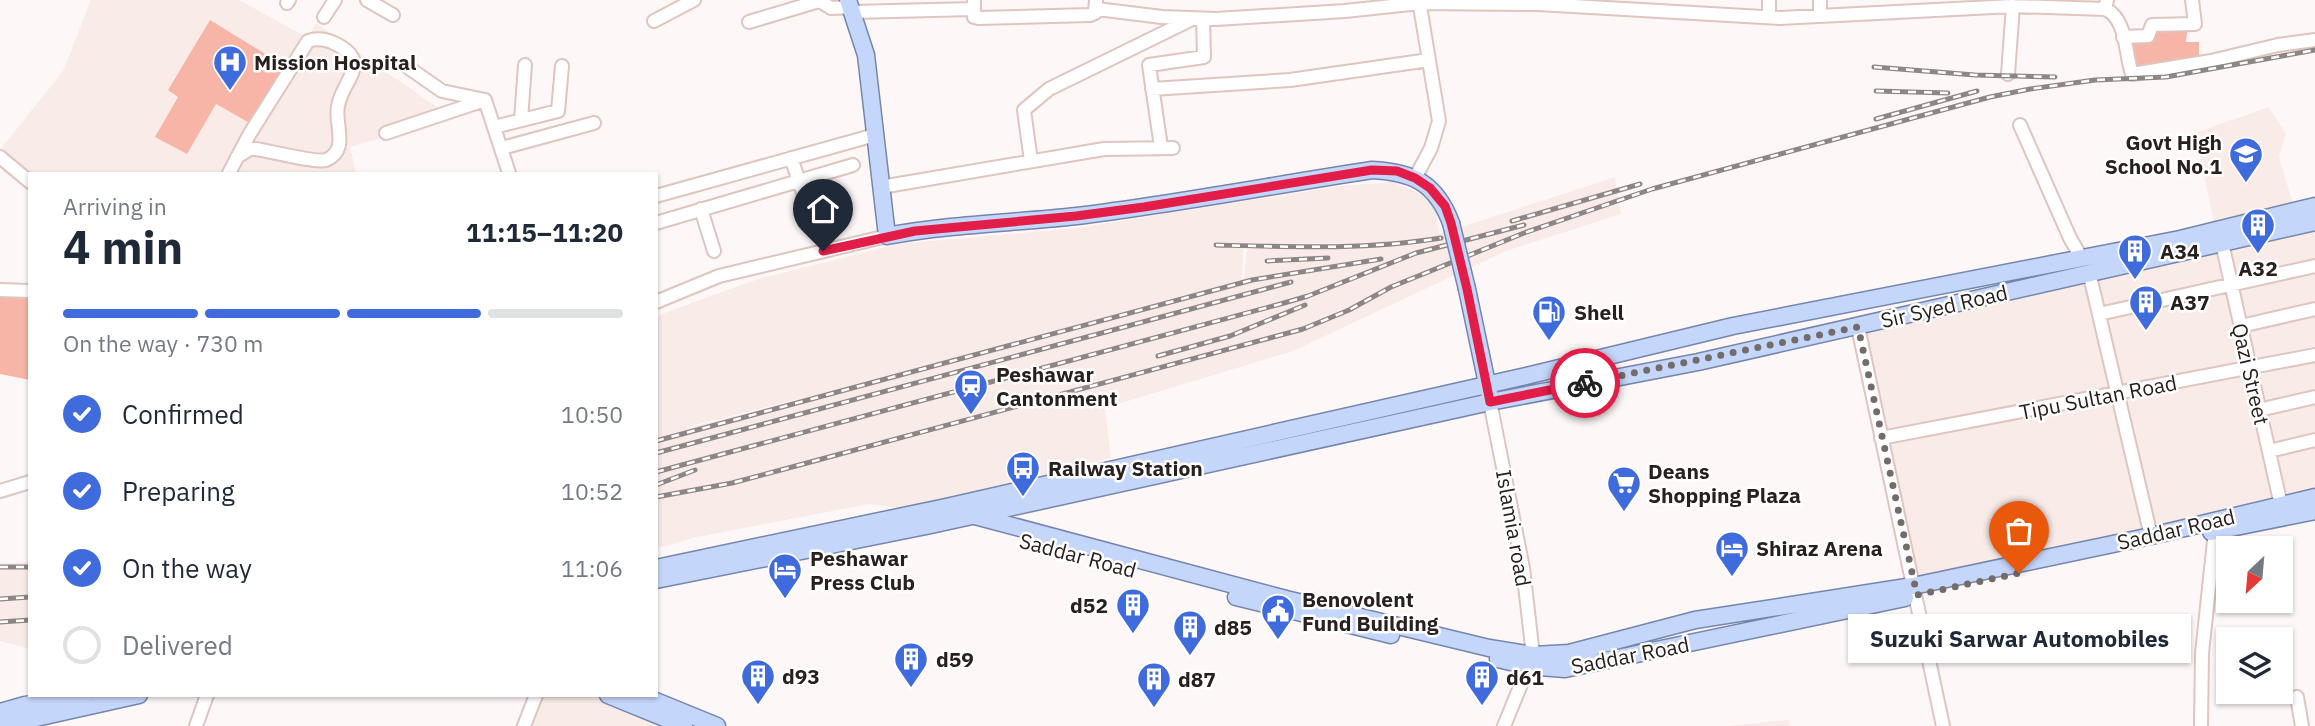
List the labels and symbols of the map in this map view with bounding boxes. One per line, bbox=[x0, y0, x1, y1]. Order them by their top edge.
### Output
hospital icon: Mission Hospital bbox=[211, 43, 249, 92]
place label: Mission Hospital bbox=[254, 48, 416, 76]
place label: Govt High School No.1 bbox=[2105, 128, 2222, 180]
school or university icon: Govt High School No.1 bbox=[2227, 135, 2265, 184]
pin bbox=[793, 179, 853, 251]
building icon: A32 bbox=[2239, 206, 2277, 255]
building icon: A34 bbox=[2116, 232, 2154, 281]
place label: A34 bbox=[2160, 237, 2200, 265]
place label: A32 bbox=[2238, 254, 2278, 282]
street label: Sir Syed Road bbox=[1878, 278, 2010, 334]
building icon: A37 bbox=[2127, 283, 2165, 332]
place label: A37 bbox=[2170, 288, 2210, 316]
fuel station icon: Shell bbox=[1530, 293, 1568, 342]
place label: Shell bbox=[1574, 298, 1624, 326]
street label: Qazi Street bbox=[2226, 320, 2276, 428]
courier bbox=[1550, 348, 1620, 418]
place label: Peshawar Cantonment bbox=[996, 360, 1118, 412]
station icon: Peshawar Cantonment bbox=[952, 367, 990, 416]
street label: Tipu Sultan Road bbox=[2017, 368, 2179, 426]
bus stop icon: Railway Station bbox=[1004, 449, 1042, 498]
place label: Railway Station bbox=[1048, 454, 1203, 482]
place label: Deans Shopping Plaza bbox=[1648, 457, 1801, 509]
supermarket icon: Deans Shopping Plaza bbox=[1605, 464, 1643, 513]
street label: Islamia road bbox=[1490, 467, 1538, 589]
pin bbox=[1989, 501, 2049, 573]
street label: Saddar Road bbox=[2114, 502, 2238, 556]
street label: Saddar Road bbox=[1016, 526, 1140, 584]
hotel icon: Shiraz Arena bbox=[1713, 529, 1751, 578]
place label: Shiraz Arena bbox=[1756, 534, 1883, 562]
north arrow bbox=[2216, 536, 2292, 612]
place label: Peshawar Press Club bbox=[810, 544, 915, 596]
hotel icon: Peshawar Press Club bbox=[766, 551, 804, 600]
place label: Benovolent Fund Building bbox=[1302, 585, 1439, 637]
building icon: d52 bbox=[1114, 586, 1152, 635]
place label: d52 bbox=[1070, 591, 1108, 619]
public building icon: Benovolent Fund Building bbox=[1259, 592, 1297, 641]
building icon: d85 bbox=[1171, 608, 1209, 657]
place label: d85 bbox=[1214, 613, 1252, 641]
callout: Suzuki Sarwar Automobiles bbox=[1848, 615, 2190, 664]
street label: Saddar Road bbox=[1568, 630, 1692, 680]
building icon: d59 bbox=[892, 640, 930, 689]
place label: d59 bbox=[936, 645, 974, 673]
building icon: d93 bbox=[739, 657, 777, 706]
building icon: d61 bbox=[1463, 658, 1501, 707]
building icon: d87 bbox=[1135, 660, 1173, 709]
place label: d93 bbox=[782, 662, 820, 690]
place label: d61 bbox=[1506, 663, 1544, 691]
place label: d87 bbox=[1178, 665, 1216, 693]

